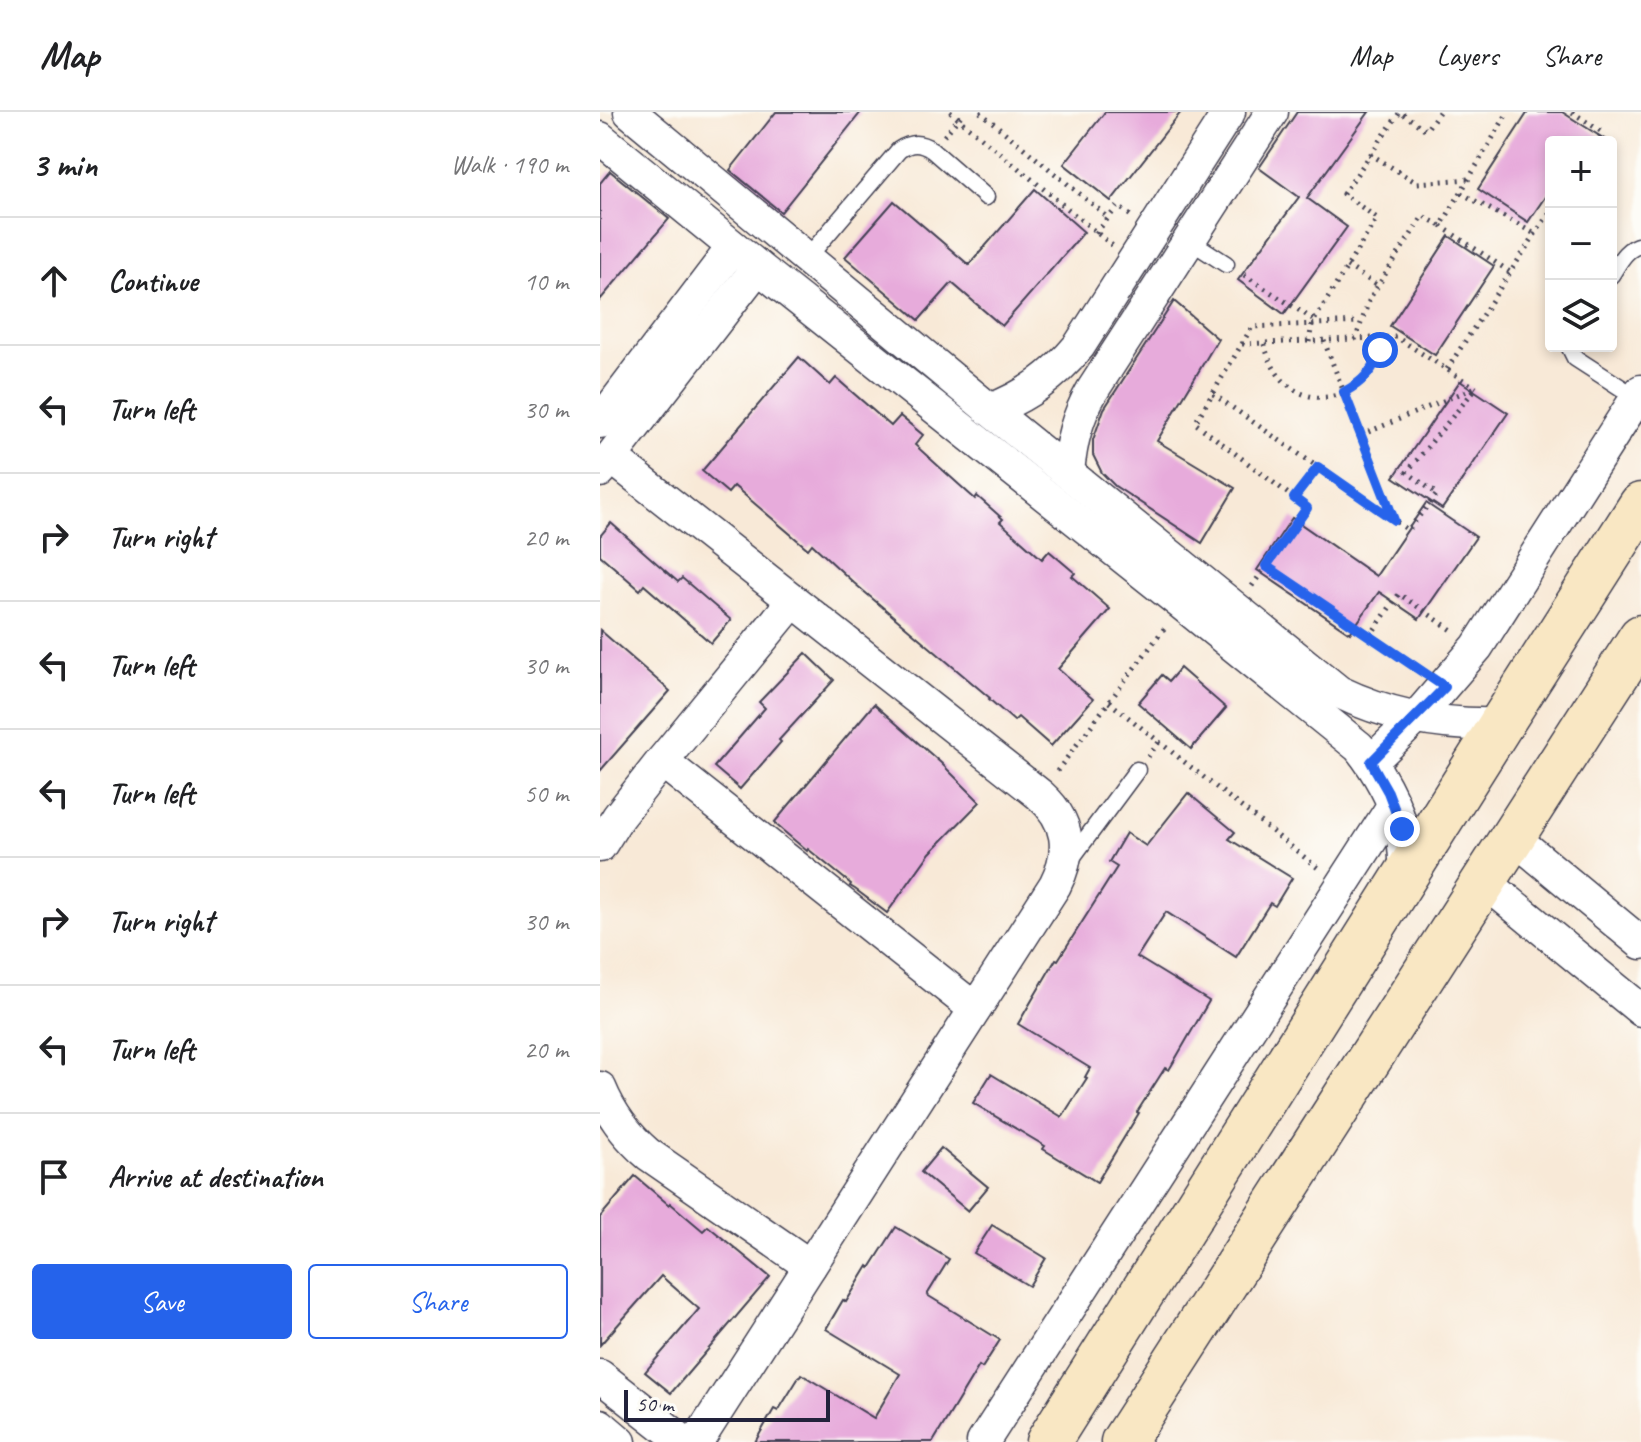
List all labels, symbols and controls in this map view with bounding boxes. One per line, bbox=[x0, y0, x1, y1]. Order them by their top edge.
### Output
text: Map bbox=[40, 32, 99, 79]
text: Map bbox=[1350, 38, 1393, 73]
text: Layers bbox=[1437, 38, 1498, 73]
text: Share bbox=[1542, 38, 1601, 73]
map controls bbox=[1545, 136, 1617, 352]
button: + bbox=[1545, 136, 1617, 208]
text: 3 min bbox=[32, 143, 97, 186]
text: Walk · 190 m bbox=[451, 148, 568, 181]
button: − bbox=[1545, 208, 1617, 280]
icon: ahead bbox=[32, 259, 76, 303]
text: Continue bbox=[108, 262, 198, 300]
text: 10 m bbox=[524, 265, 568, 298]
button: layers bbox=[1545, 280, 1617, 352]
route start bbox=[1362, 332, 1398, 368]
icon: left bbox=[32, 387, 76, 431]
text: Turn left bbox=[108, 390, 195, 428]
text: 30 m bbox=[524, 393, 568, 426]
icon: right bbox=[32, 515, 76, 559]
text: Turn right bbox=[108, 518, 213, 556]
text: 20 m bbox=[524, 521, 568, 554]
icon: left bbox=[32, 643, 76, 687]
text: Turn left bbox=[108, 646, 195, 684]
text: 30 m bbox=[524, 649, 568, 682]
icon: left bbox=[32, 771, 76, 815]
text: Turn left bbox=[108, 774, 195, 812]
text: 50 m bbox=[524, 777, 568, 810]
route end bbox=[1384, 811, 1420, 847]
icon: right bbox=[32, 899, 76, 943]
text: Turn right bbox=[108, 902, 213, 940]
text: 30 m bbox=[524, 905, 568, 938]
icon: left bbox=[32, 1027, 76, 1071]
text: Turn left bbox=[108, 1030, 195, 1068]
text: 20 m bbox=[524, 1033, 568, 1066]
icon: arrive bbox=[32, 1155, 76, 1199]
text: Arrive at destination bbox=[108, 1158, 323, 1196]
button: Save bbox=[32, 1264, 292, 1339]
button: Share bbox=[308, 1264, 568, 1339]
scale bar bbox=[624, 1386, 830, 1422]
text: 50 m bbox=[636, 1390, 673, 1418]

